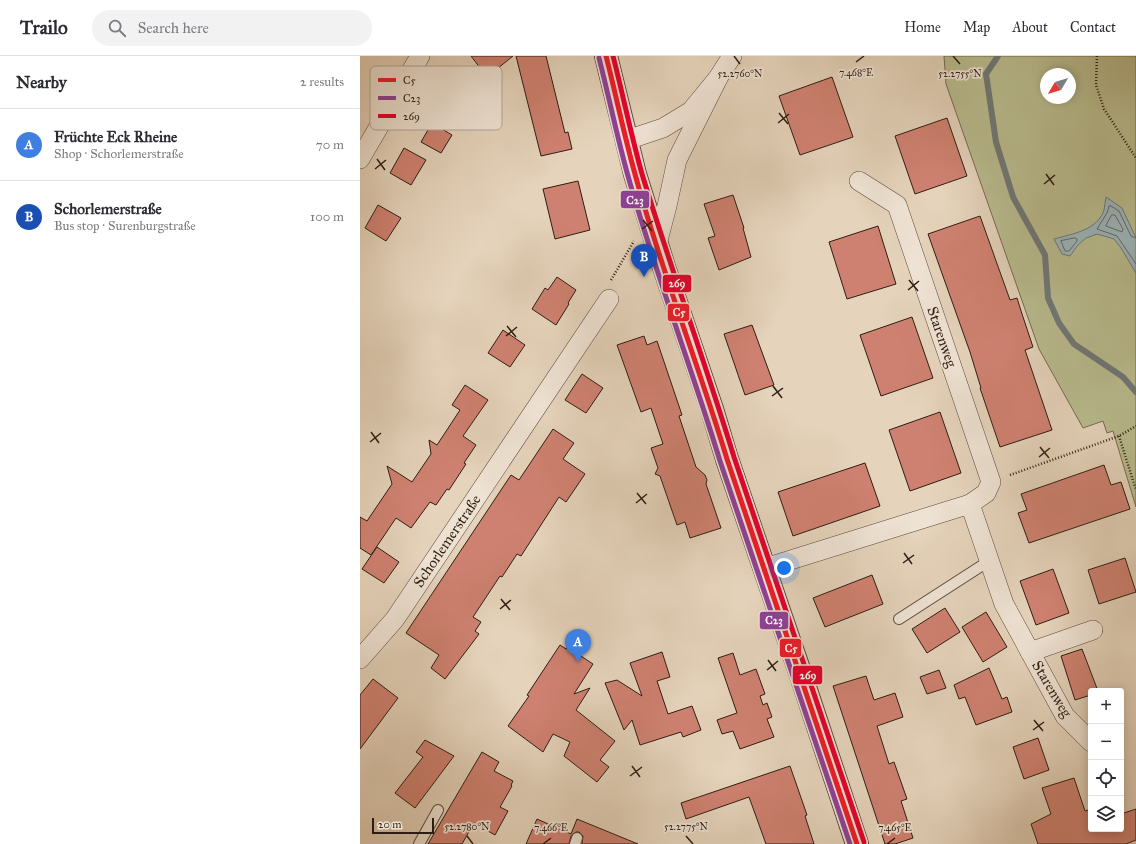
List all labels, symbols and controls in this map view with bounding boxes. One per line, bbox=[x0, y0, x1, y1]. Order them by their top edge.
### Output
search box bbox=[92, 10, 372, 46]
text: Trailo bbox=[20, 16, 68, 39]
icon: search bbox=[106, 17, 128, 39]
text: Search here bbox=[138, 19, 209, 37]
text: Home bbox=[904, 19, 941, 36]
text: Map bbox=[963, 19, 990, 36]
text: About bbox=[1012, 19, 1048, 36]
text: Contact bbox=[1070, 19, 1116, 36]
legend bbox=[370, 66, 502, 130]
text: 7.468°E bbox=[839, 67, 873, 79]
text: 52.2760°N bbox=[718, 68, 763, 80]
text: 52.2755°N bbox=[938, 68, 982, 80]
north arrow bbox=[1040, 68, 1076, 104]
text: Nearby bbox=[16, 72, 67, 93]
text: 2 results bbox=[300, 74, 344, 90]
text: C5 bbox=[403, 74, 416, 87]
text: C23 bbox=[403, 92, 420, 105]
text: 269 bbox=[403, 110, 420, 123]
text: Früchte Eck Rheine bbox=[54, 128, 177, 146]
text: A bbox=[25, 137, 33, 153]
text: 70 m bbox=[316, 137, 344, 153]
text: Shop · Schorlemerstraße bbox=[54, 146, 184, 162]
line badge: C23 bbox=[620, 190, 650, 209]
text: C23 bbox=[626, 194, 644, 208]
text: Schorlemerstraße bbox=[54, 200, 162, 218]
text: B bbox=[25, 209, 33, 225]
text: 100 m bbox=[310, 209, 344, 225]
text: Bus stop · Surenburgstraße bbox=[54, 218, 196, 234]
pin: B bbox=[631, 244, 657, 277]
line badge: 269 bbox=[662, 274, 692, 293]
text: 269 bbox=[669, 277, 686, 291]
line badge: C5 bbox=[667, 303, 690, 322]
street label: Starenweg bbox=[923, 304, 961, 371]
text: C5 bbox=[673, 306, 686, 319]
street label: Schorlemerstraße bbox=[409, 491, 485, 591]
your location bbox=[774, 558, 794, 578]
line badge: C23 bbox=[759, 611, 789, 630]
text: C23 bbox=[765, 614, 783, 628]
pin: A bbox=[565, 629, 591, 662]
line badge: C5 bbox=[779, 638, 802, 658]
text: C5 bbox=[785, 642, 798, 655]
street label: Starenweg bbox=[1028, 657, 1076, 721]
line badge: 269 bbox=[792, 665, 823, 685]
text: 269 bbox=[800, 669, 817, 683]
map controls bbox=[1088, 688, 1124, 832]
button: + bbox=[1088, 688, 1124, 724]
button: − bbox=[1088, 724, 1124, 760]
button: locate bbox=[1088, 760, 1124, 796]
button: layers bbox=[1088, 796, 1124, 832]
scale bar bbox=[372, 816, 434, 835]
text: 20 m bbox=[378, 818, 401, 831]
text: 52.2780°N bbox=[444, 821, 490, 833]
text: 52.2775°N bbox=[664, 821, 708, 833]
text: 7.466°E bbox=[534, 822, 568, 834]
text: 7.465°E bbox=[878, 822, 912, 834]

